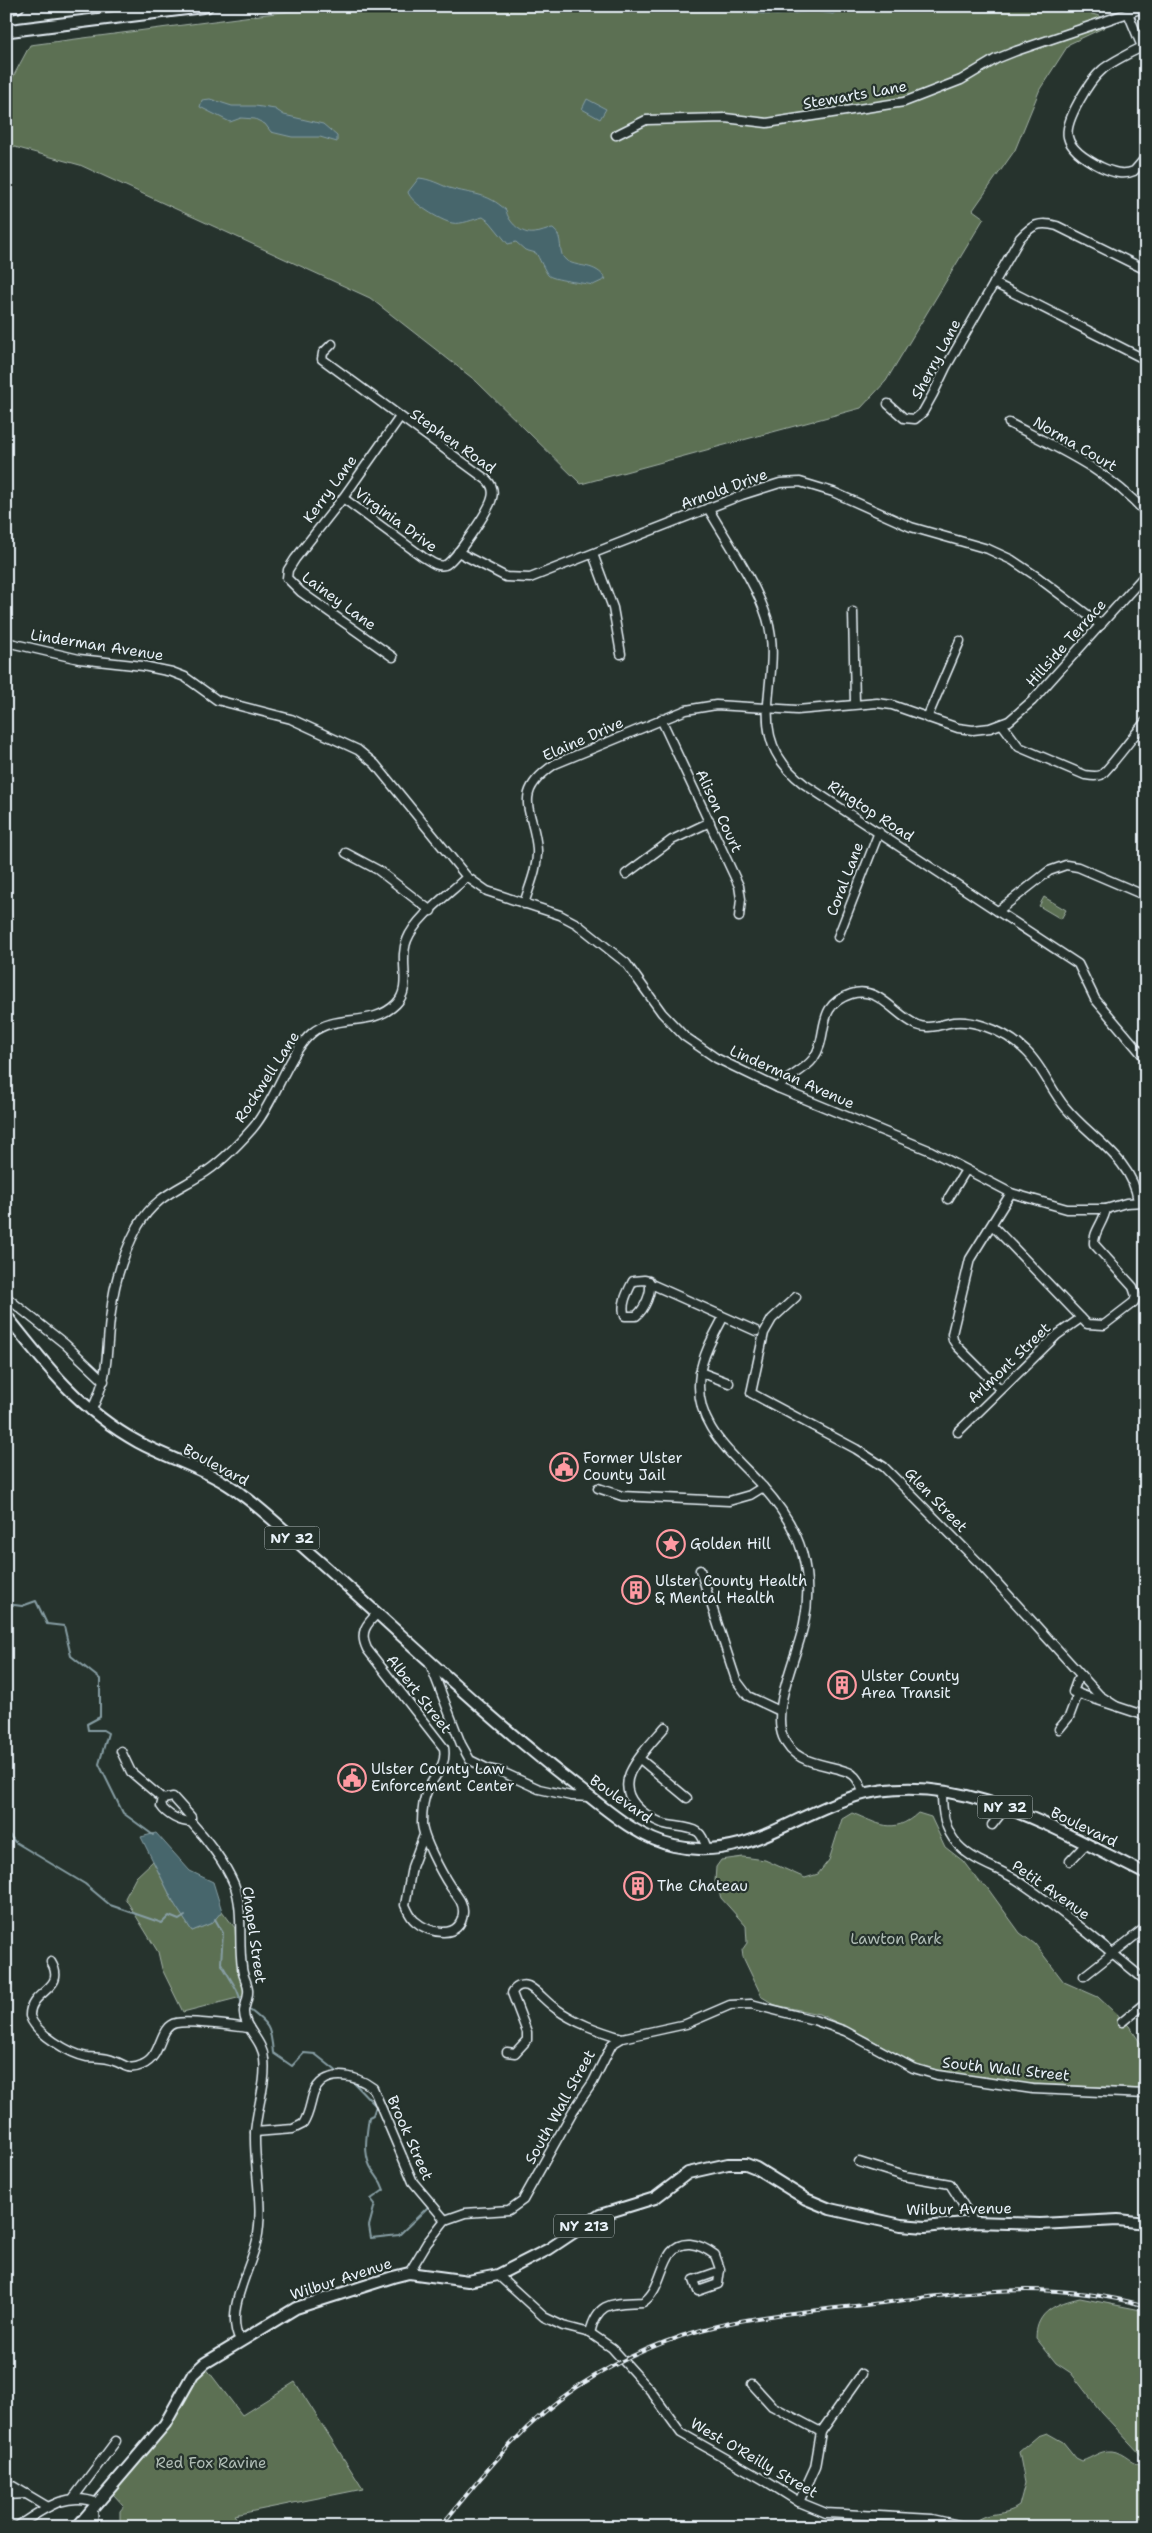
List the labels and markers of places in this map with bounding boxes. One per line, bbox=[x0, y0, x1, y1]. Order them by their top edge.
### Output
place label: Former Ulster County Jail bbox=[583, 1448, 683, 1485]
public building icon: Former Ulster County Jail bbox=[549, 1452, 579, 1482]
place icon: Golden Hill bbox=[656, 1529, 686, 1559]
place label: Golden Hill bbox=[690, 1534, 771, 1554]
place label: Ulster County Health & Mental Health bbox=[655, 1571, 807, 1608]
building icon: Ulster County Health & Mental Health bbox=[621, 1575, 651, 1605]
place label: Ulster County Area Transit bbox=[861, 1666, 960, 1703]
building icon: Ulster County Area Transit bbox=[827, 1670, 857, 1700]
place label: Ulster County Law Enforcement Center bbox=[371, 1759, 515, 1796]
public building icon: Ulster County Law Enforcement Center bbox=[337, 1763, 367, 1793]
building icon: The Chateau bbox=[623, 1871, 653, 1901]
place label: The Chateau bbox=[657, 1876, 748, 1896]

